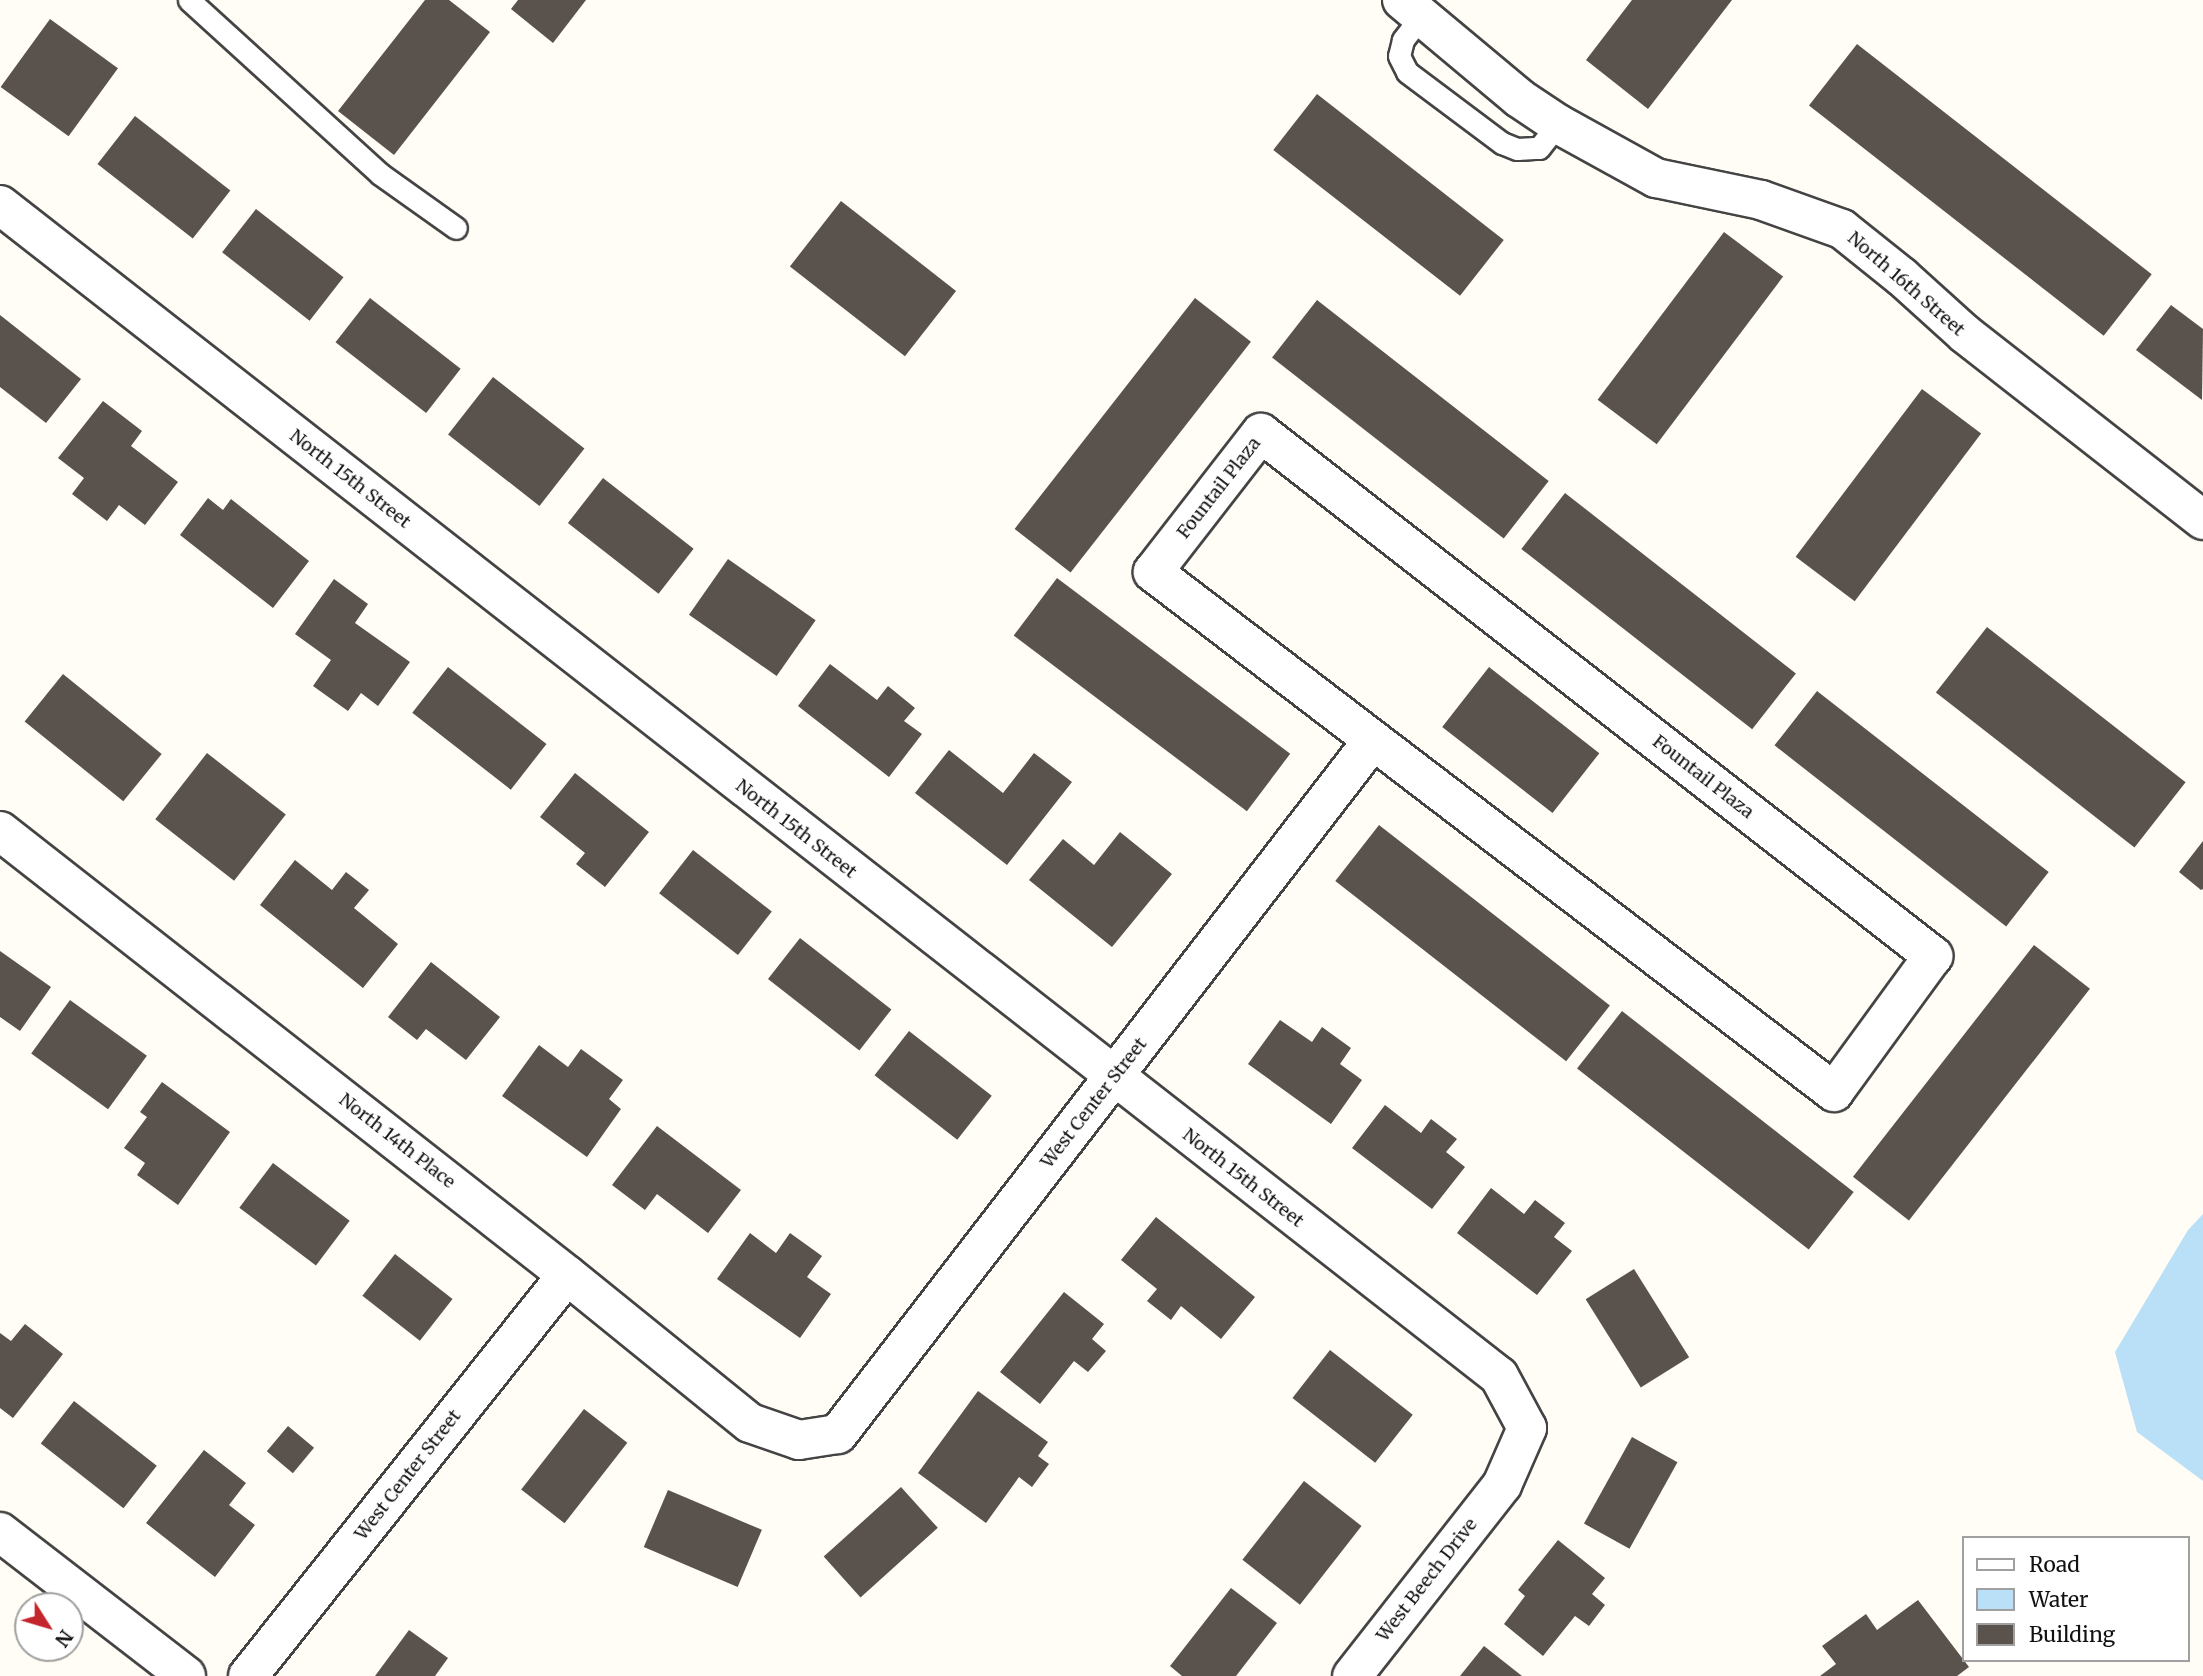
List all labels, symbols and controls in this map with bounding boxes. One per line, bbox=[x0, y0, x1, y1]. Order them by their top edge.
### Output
street label: North 16th Street bbox=[1843, 227, 1969, 341]
street label: North 15th Street bbox=[285, 425, 415, 533]
street label: Fountail Plaza bbox=[1173, 433, 1265, 543]
street label: Fountail Plaza bbox=[1648, 731, 1758, 823]
street label: North 15th Street bbox=[731, 775, 861, 883]
street label: West Center Street bbox=[1036, 1034, 1152, 1172]
street label: North 14th Place bbox=[335, 1089, 459, 1193]
street label: North 15th Street bbox=[1178, 1124, 1308, 1232]
street label: West Center Street bbox=[350, 1406, 466, 1544]
street label: West Beech Drive bbox=[1372, 1514, 1482, 1646]
legend bbox=[1962, 1536, 2189, 1662]
text: Road bbox=[2029, 1551, 2080, 1578]
text: Water bbox=[2029, 1586, 2088, 1613]
north arrow bbox=[14, 1592, 84, 1662]
text: Building bbox=[2029, 1621, 2115, 1648]
text: N bbox=[50, 1625, 78, 1652]

